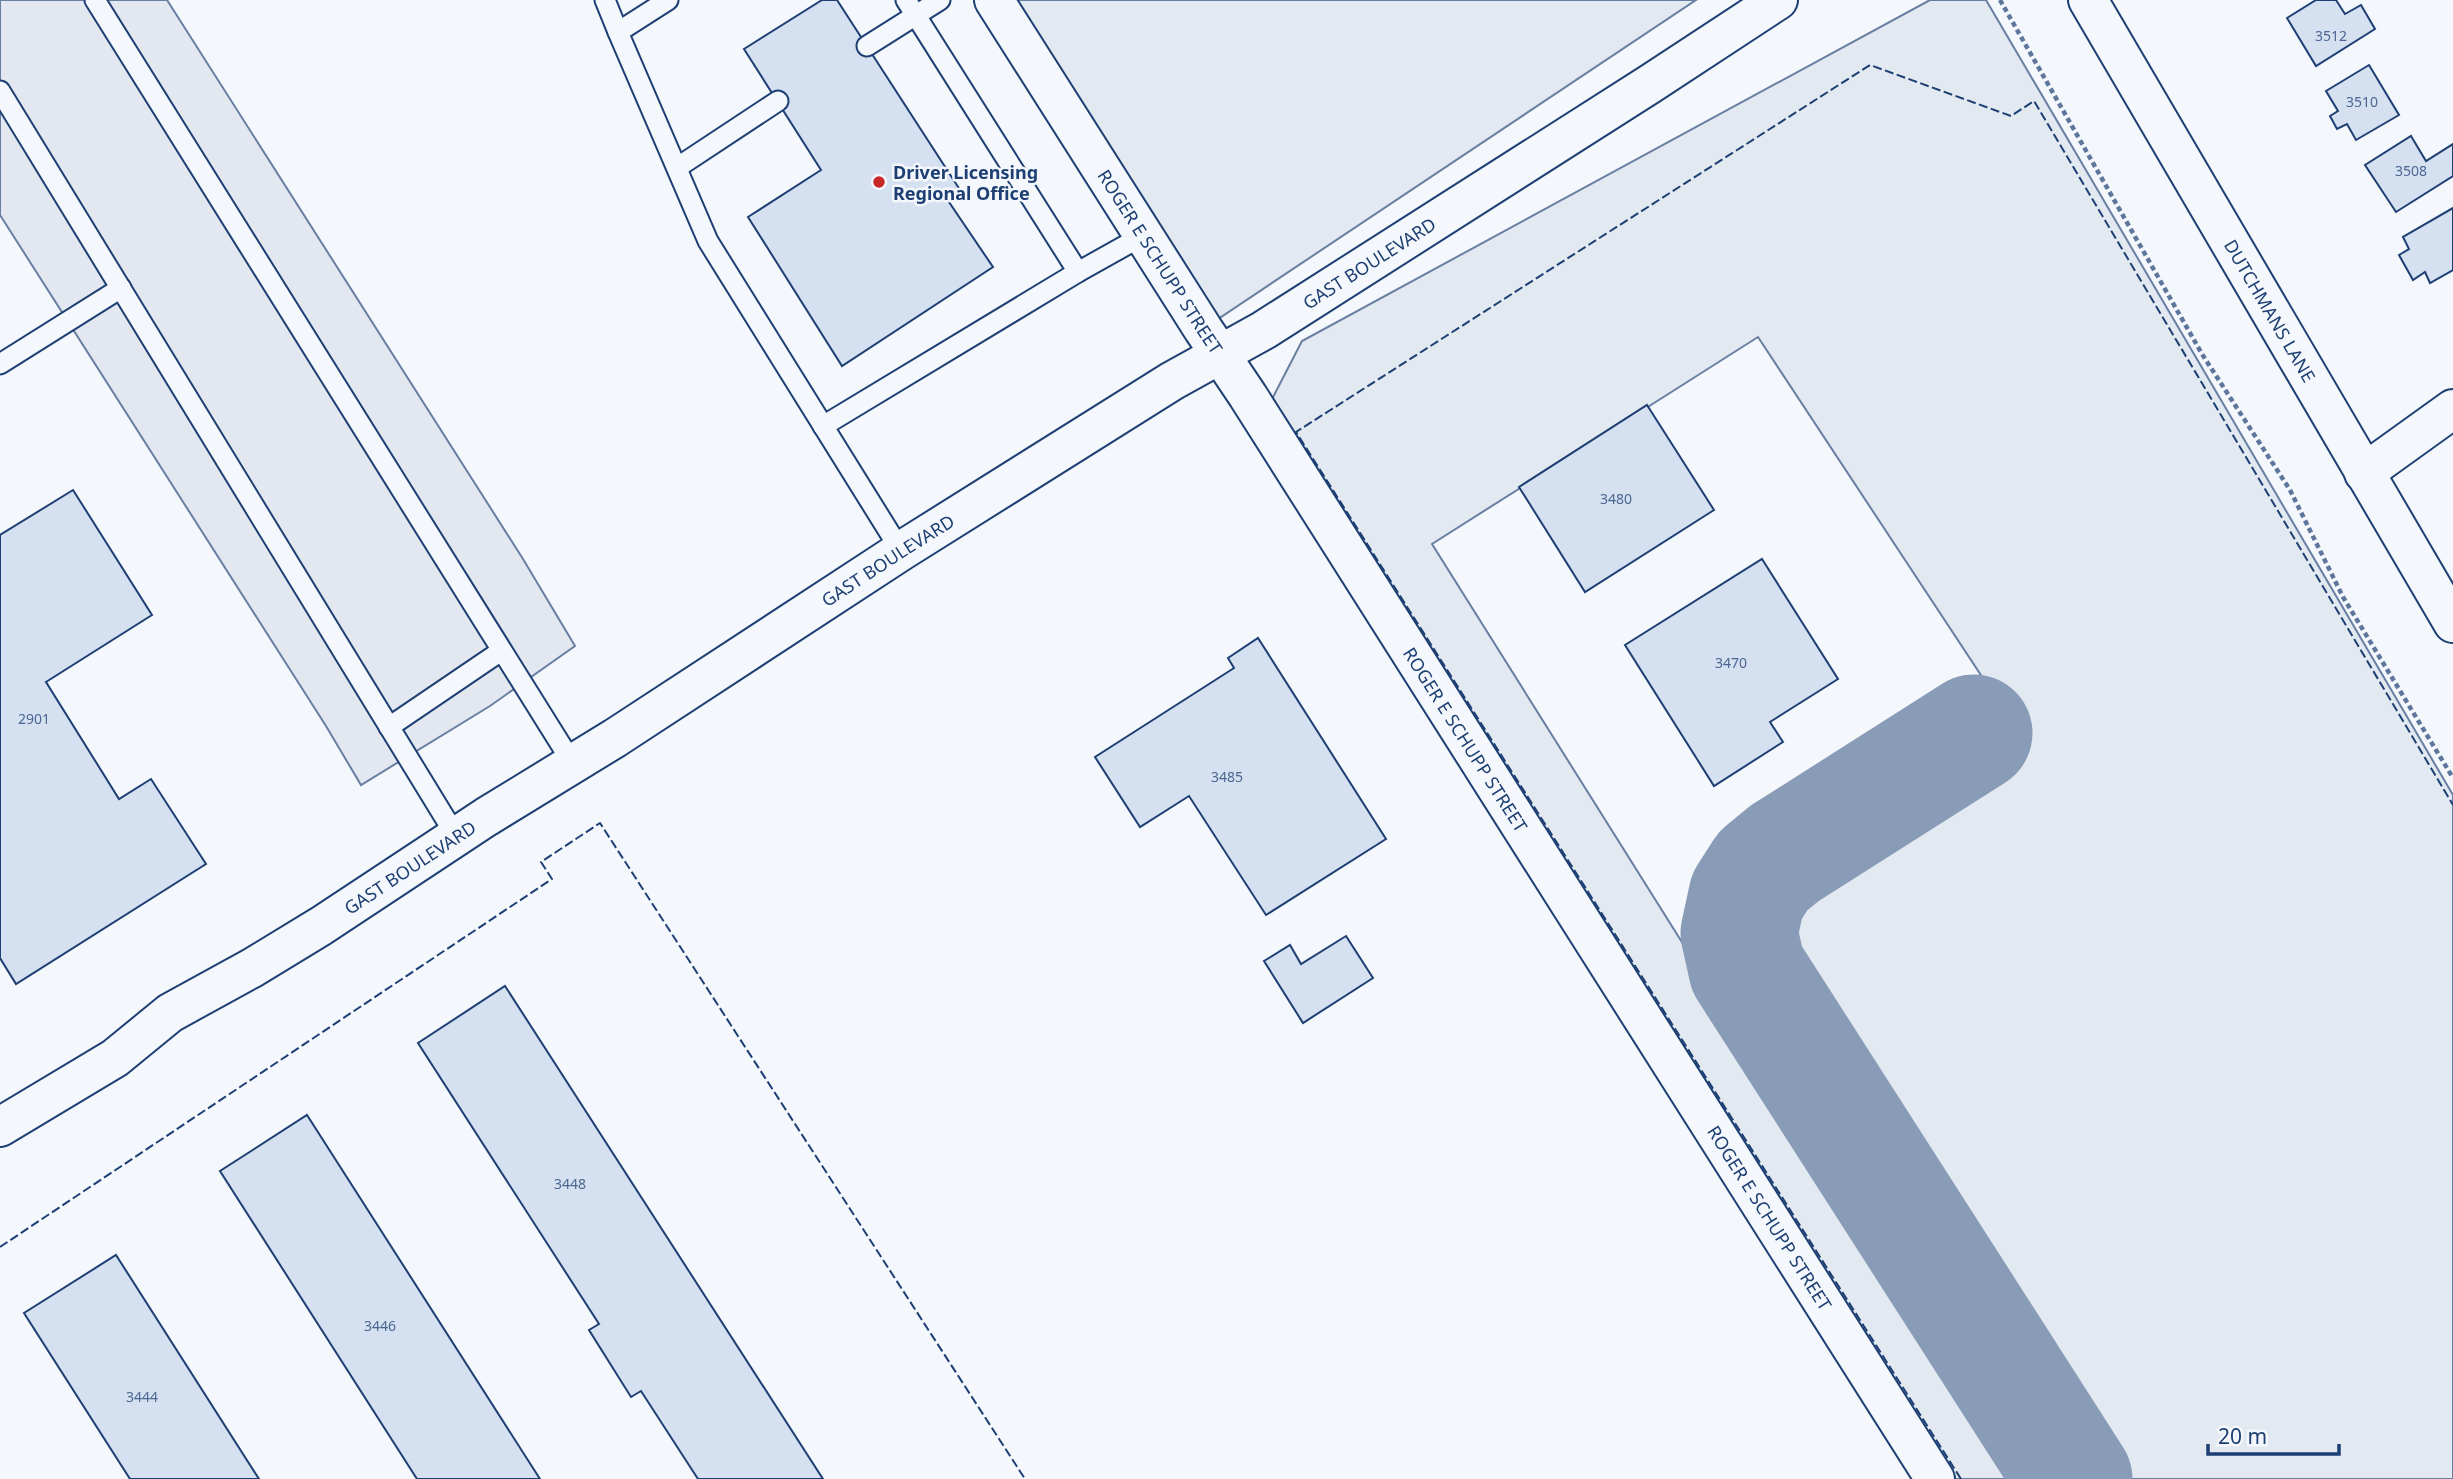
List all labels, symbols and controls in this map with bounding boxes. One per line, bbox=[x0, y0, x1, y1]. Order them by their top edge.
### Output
house number: 3512 bbox=[2315, 26, 2347, 45]
house number: 3510 bbox=[2346, 92, 2378, 111]
place label: Driver Licensing Regional Office bbox=[893, 160, 1038, 205]
house number: 3508 bbox=[2395, 161, 2427, 180]
street label: ROGER E SCHUPP STREET bbox=[1093, 165, 1228, 358]
marker: Driver Licensing Regional Office bbox=[871, 174, 887, 190]
street label: GAST BOULEVARD bbox=[1298, 212, 1440, 314]
street label: DUTCHMANS LANE bbox=[2219, 235, 2321, 386]
house number: 3480 bbox=[1600, 489, 1632, 508]
street label: GAST BOULEVARD bbox=[817, 509, 959, 612]
street label: ROGER E SCHUPP STREET bbox=[1398, 643, 1533, 836]
house number: 3470 bbox=[1715, 653, 1747, 672]
house number: 2901 bbox=[18, 709, 50, 728]
house number: 3485 bbox=[1211, 767, 1243, 786]
street label: GAST BOULEVARD bbox=[339, 815, 481, 920]
street label: ROGER E SCHUPP STREET bbox=[1702, 1121, 1837, 1315]
house number: 3448 bbox=[554, 1174, 586, 1193]
house number: 3446 bbox=[364, 1316, 396, 1335]
house number: 3444 bbox=[126, 1387, 158, 1406]
scale bar bbox=[2208, 1412, 2339, 1456]
text: 20 m bbox=[2218, 1422, 2267, 1450]

